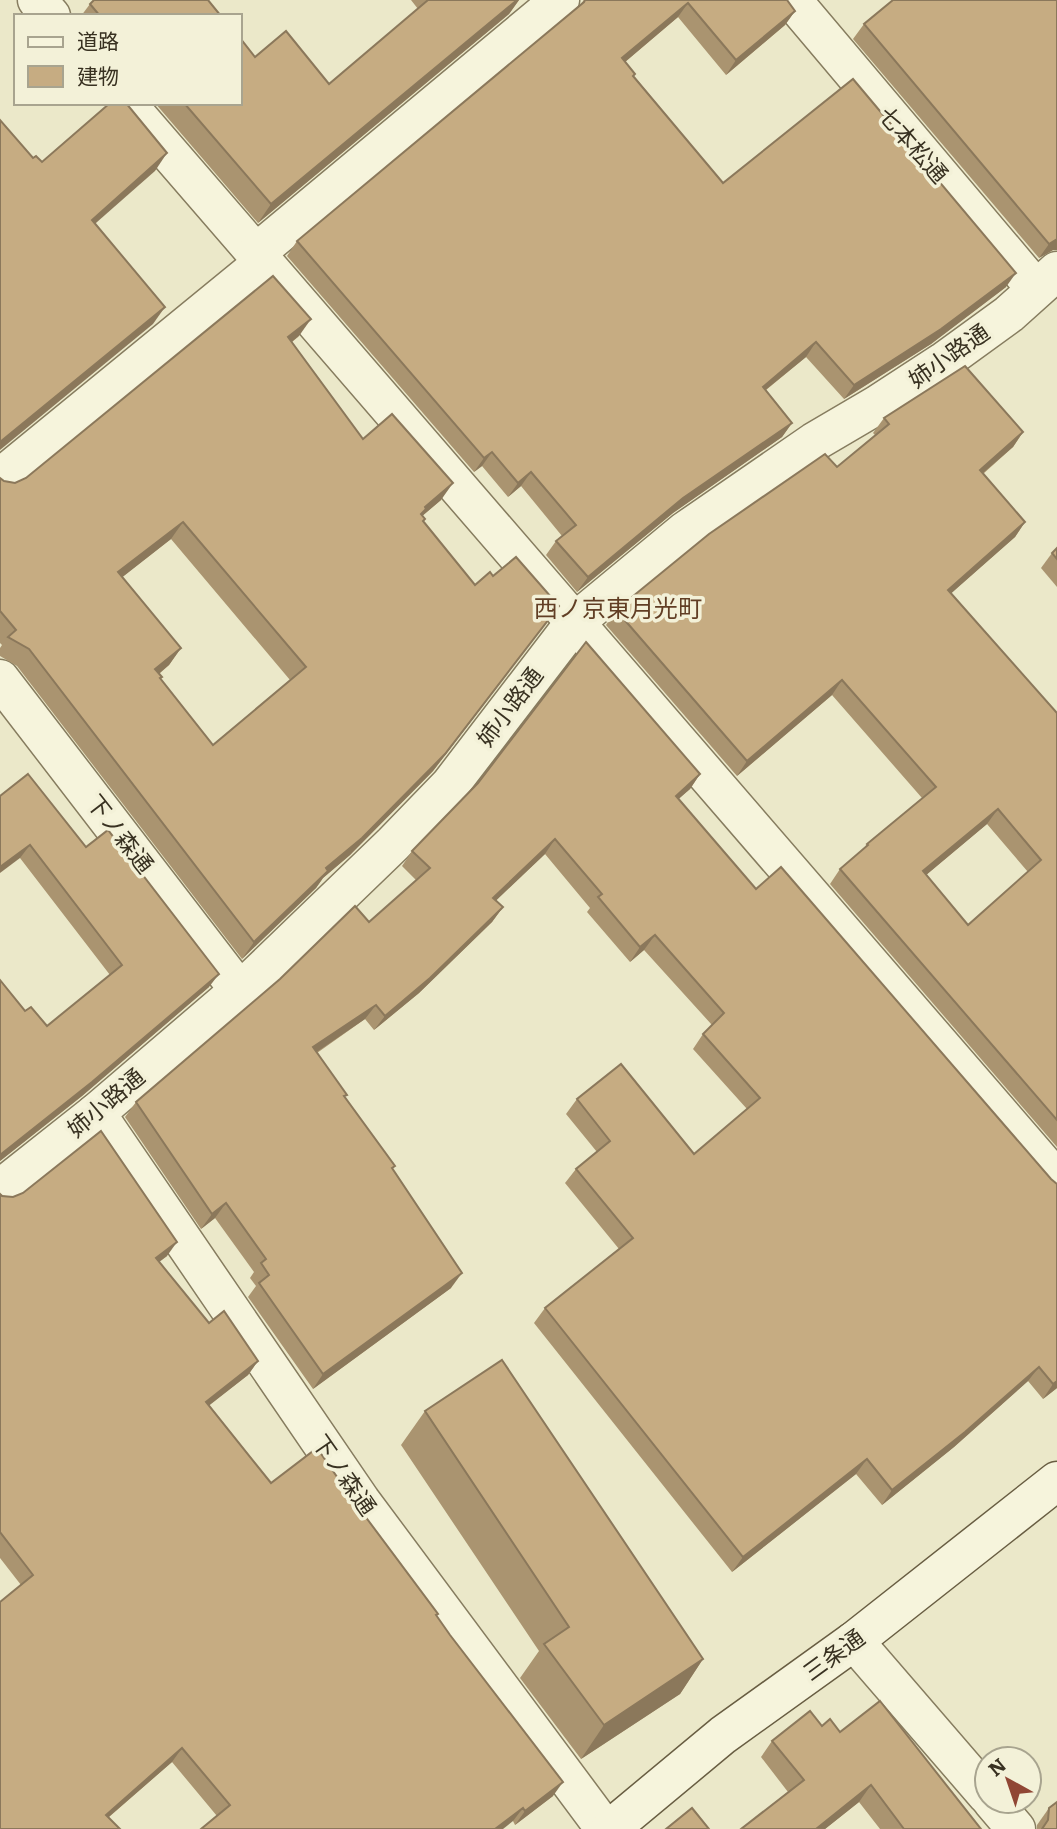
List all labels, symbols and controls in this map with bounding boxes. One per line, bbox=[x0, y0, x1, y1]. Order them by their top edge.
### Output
legend bbox=[14, 14, 242, 105]
text: 道路 bbox=[77, 24, 119, 55]
text: 建物 bbox=[77, 59, 119, 90]
street label: 七本松通 bbox=[872, 98, 958, 190]
street label: 姉小路通 bbox=[900, 314, 995, 395]
district label: 西ノ京東月光町 bbox=[534, 589, 702, 624]
street label: 姉小路通 bbox=[467, 659, 550, 753]
street label: 下ノ森通 bbox=[80, 786, 163, 879]
street label: 姉小路通 bbox=[59, 1059, 151, 1144]
street label: 下ノ森通 bbox=[305, 1426, 386, 1521]
street label: 三条通 bbox=[795, 1619, 871, 1687]
north arrow bbox=[973, 1745, 1043, 1815]
text: N bbox=[981, 1750, 1012, 1782]

